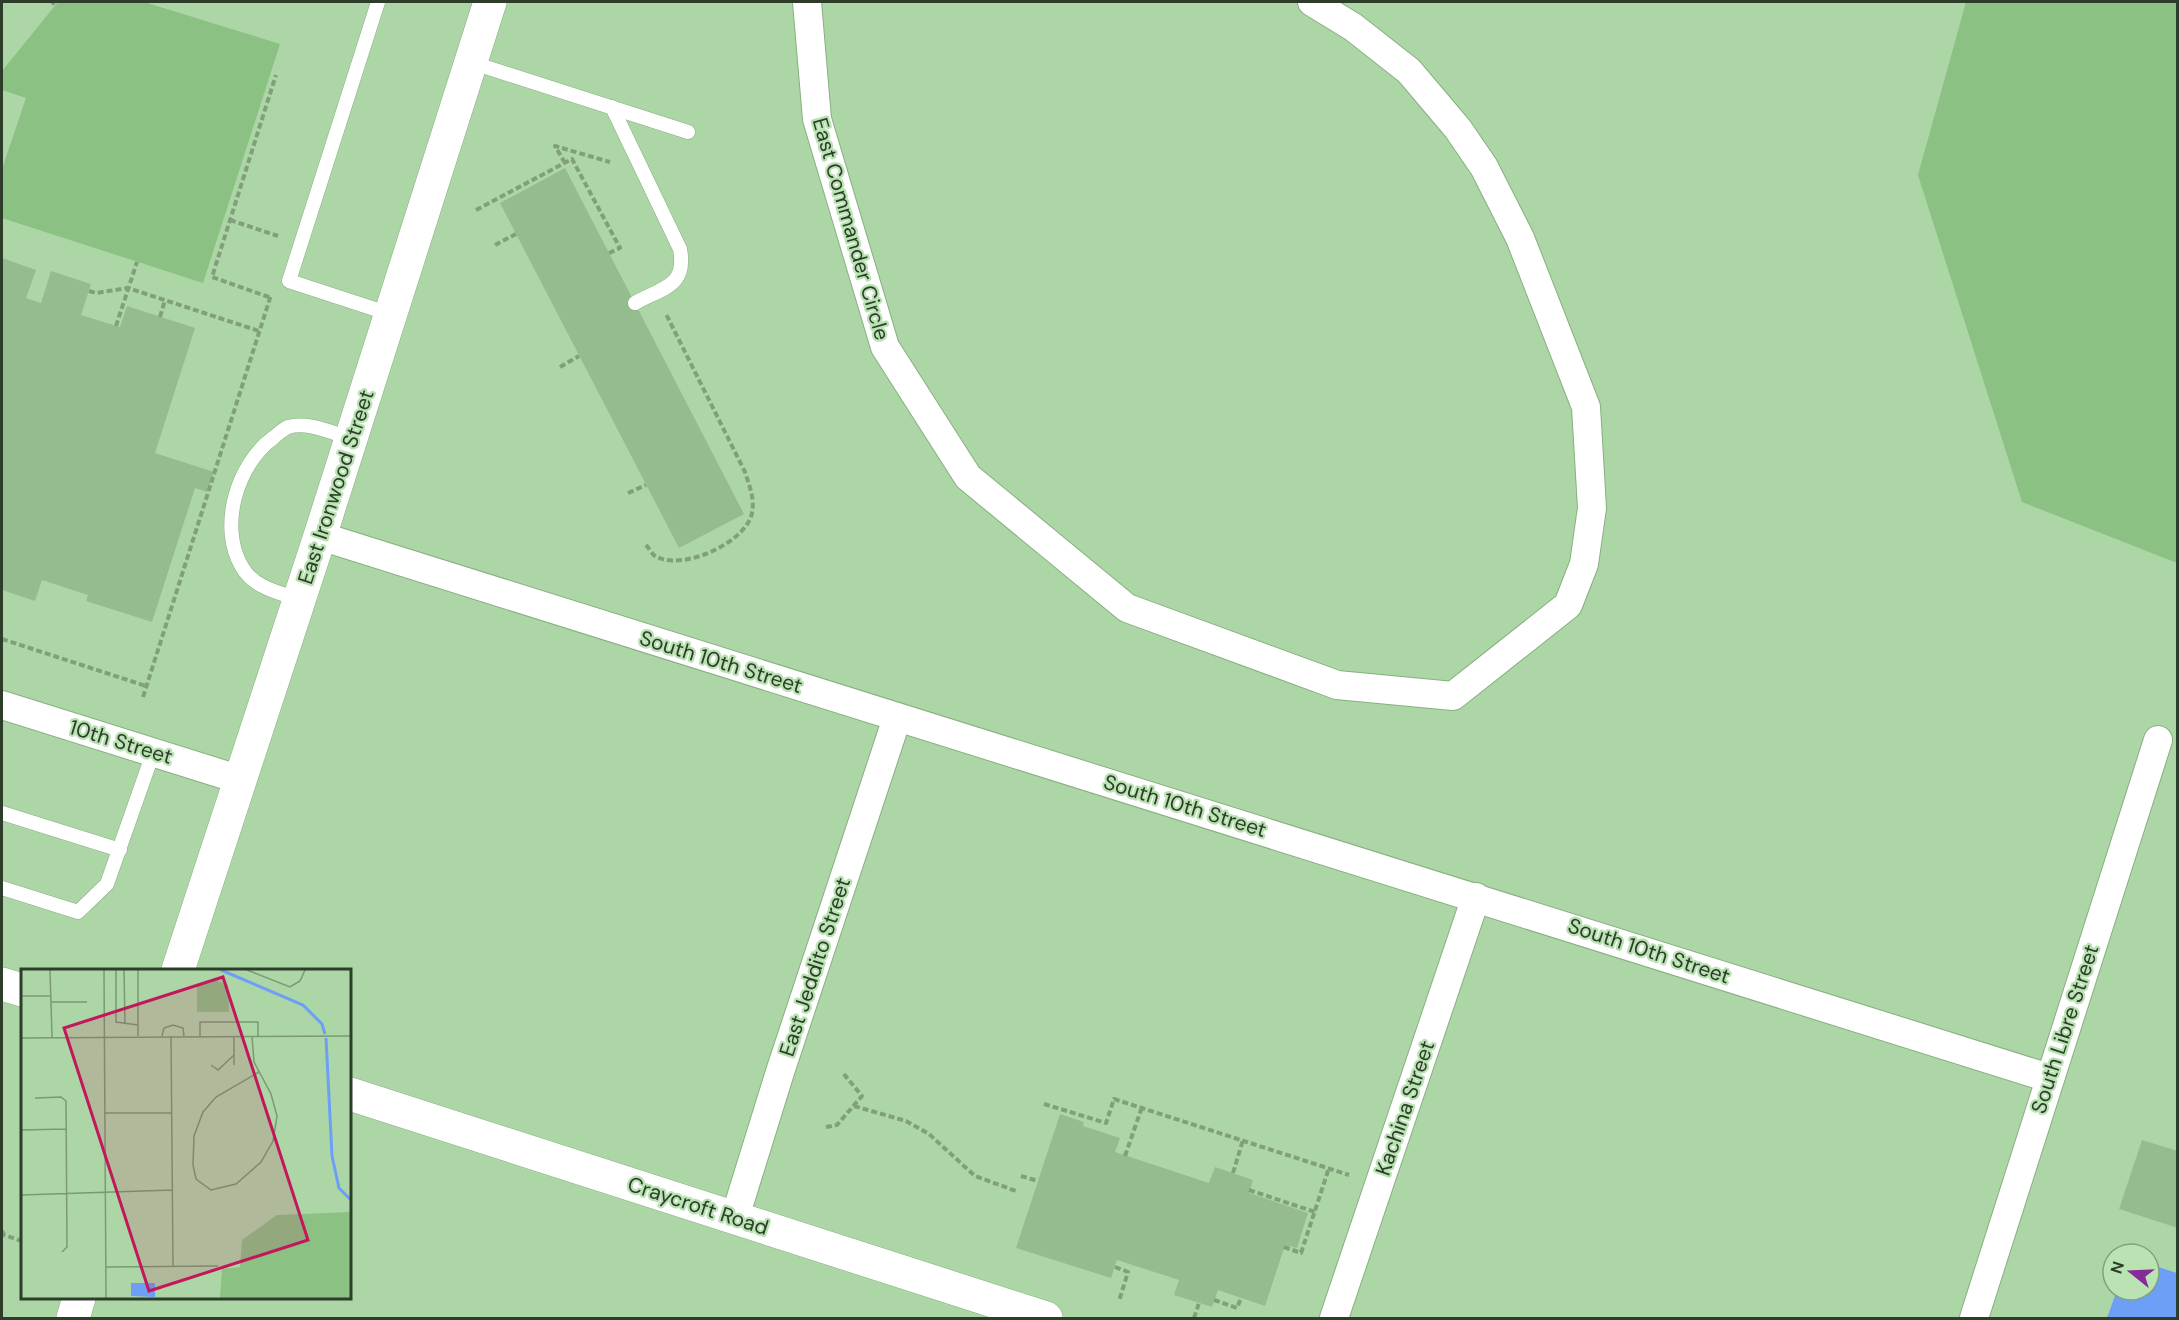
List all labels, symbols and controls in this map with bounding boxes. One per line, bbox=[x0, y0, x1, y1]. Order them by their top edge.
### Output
street label: East Commander Circle bbox=[806, 115, 896, 344]
street label: East Ironwood Street bbox=[291, 386, 381, 588]
street label: South 10th Street bbox=[636, 624, 806, 700]
street label: 10th Street bbox=[66, 713, 176, 771]
street label: South 10th Street bbox=[1100, 768, 1270, 844]
street label: East Jeddito Street bbox=[773, 874, 857, 1060]
street label: South 10th Street bbox=[1564, 912, 1734, 990]
street label: South Libre Street bbox=[2024, 941, 2106, 1117]
inset map bbox=[21, 969, 351, 1299]
street label: Kachina Street bbox=[1369, 1037, 1441, 1179]
street label: Craycroft Road bbox=[624, 1170, 772, 1242]
north arrow bbox=[2101, 1242, 2161, 1302]
text: N bbox=[2105, 1259, 2129, 1276]

